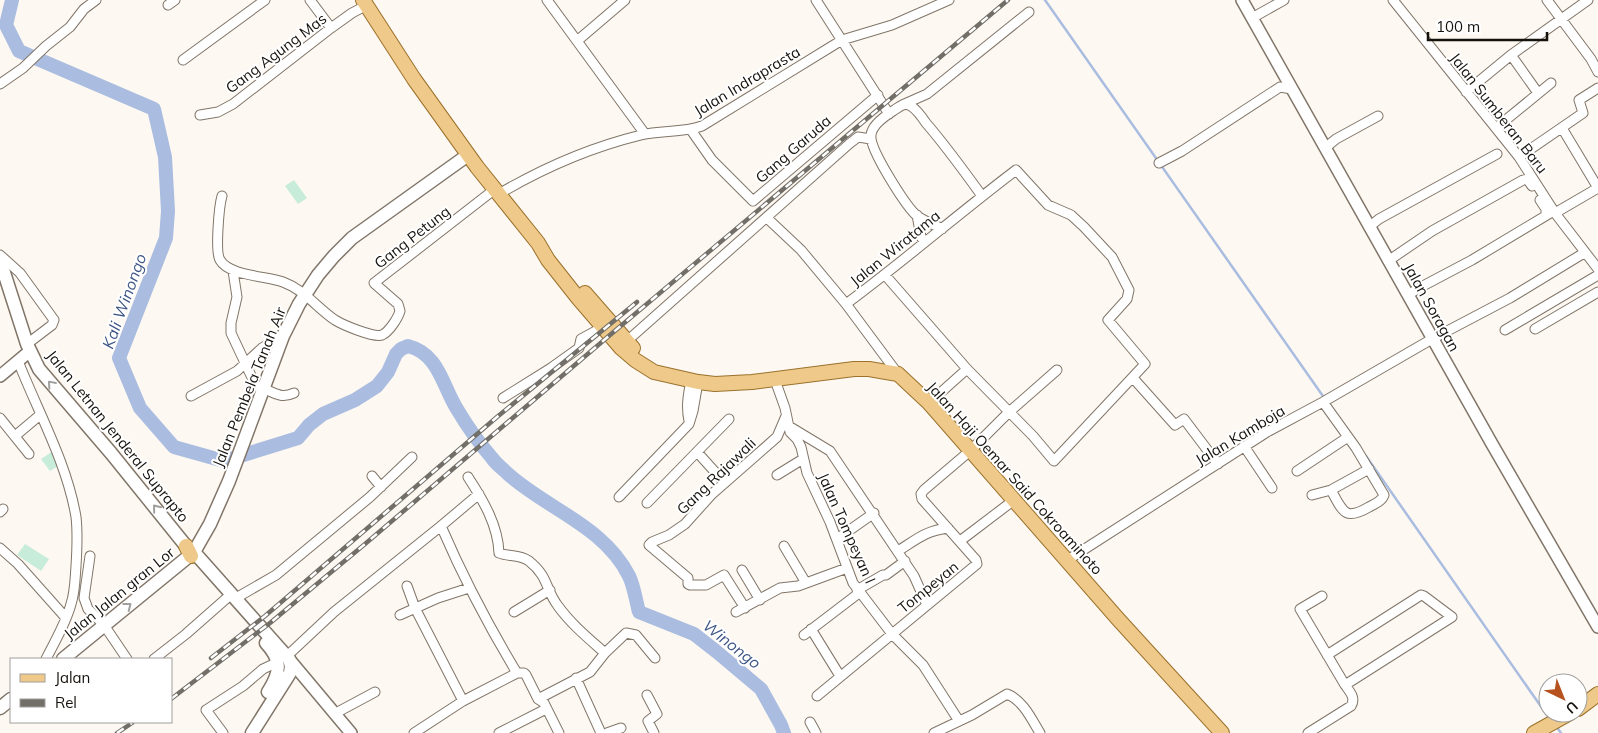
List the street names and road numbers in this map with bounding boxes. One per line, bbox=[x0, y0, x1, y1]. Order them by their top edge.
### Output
street label: Gang Agung Mas bbox=[222, 9, 330, 97]
street label: Jalan Indraprasta bbox=[691, 42, 803, 120]
street label: Jalan Sumberan Baru bbox=[1446, 49, 1552, 177]
street label: Gang Garuda bbox=[751, 111, 835, 187]
street label: Gang Petung bbox=[370, 201, 454, 273]
street label: Jalan Wiratama bbox=[846, 206, 944, 290]
street label: Jalan Soragan bbox=[1400, 259, 1464, 355]
street label: Jalan Pembela Tanah Air bbox=[208, 304, 290, 470]
street label: Jalan Letnan Jenderal Suprapto bbox=[43, 346, 193, 526]
street label: Jalan Haji Oemar Said Cokroaminoto bbox=[923, 377, 1107, 579]
street label: Jalan Kamboja bbox=[1192, 401, 1288, 469]
street label: Gang Rajawali bbox=[673, 434, 759, 518]
street label: Jalan Tompeyan I bbox=[814, 470, 880, 586]
street label: Jalan Jalan gran Lor bbox=[60, 542, 179, 643]
street label: Tompeyan bbox=[894, 557, 962, 617]

